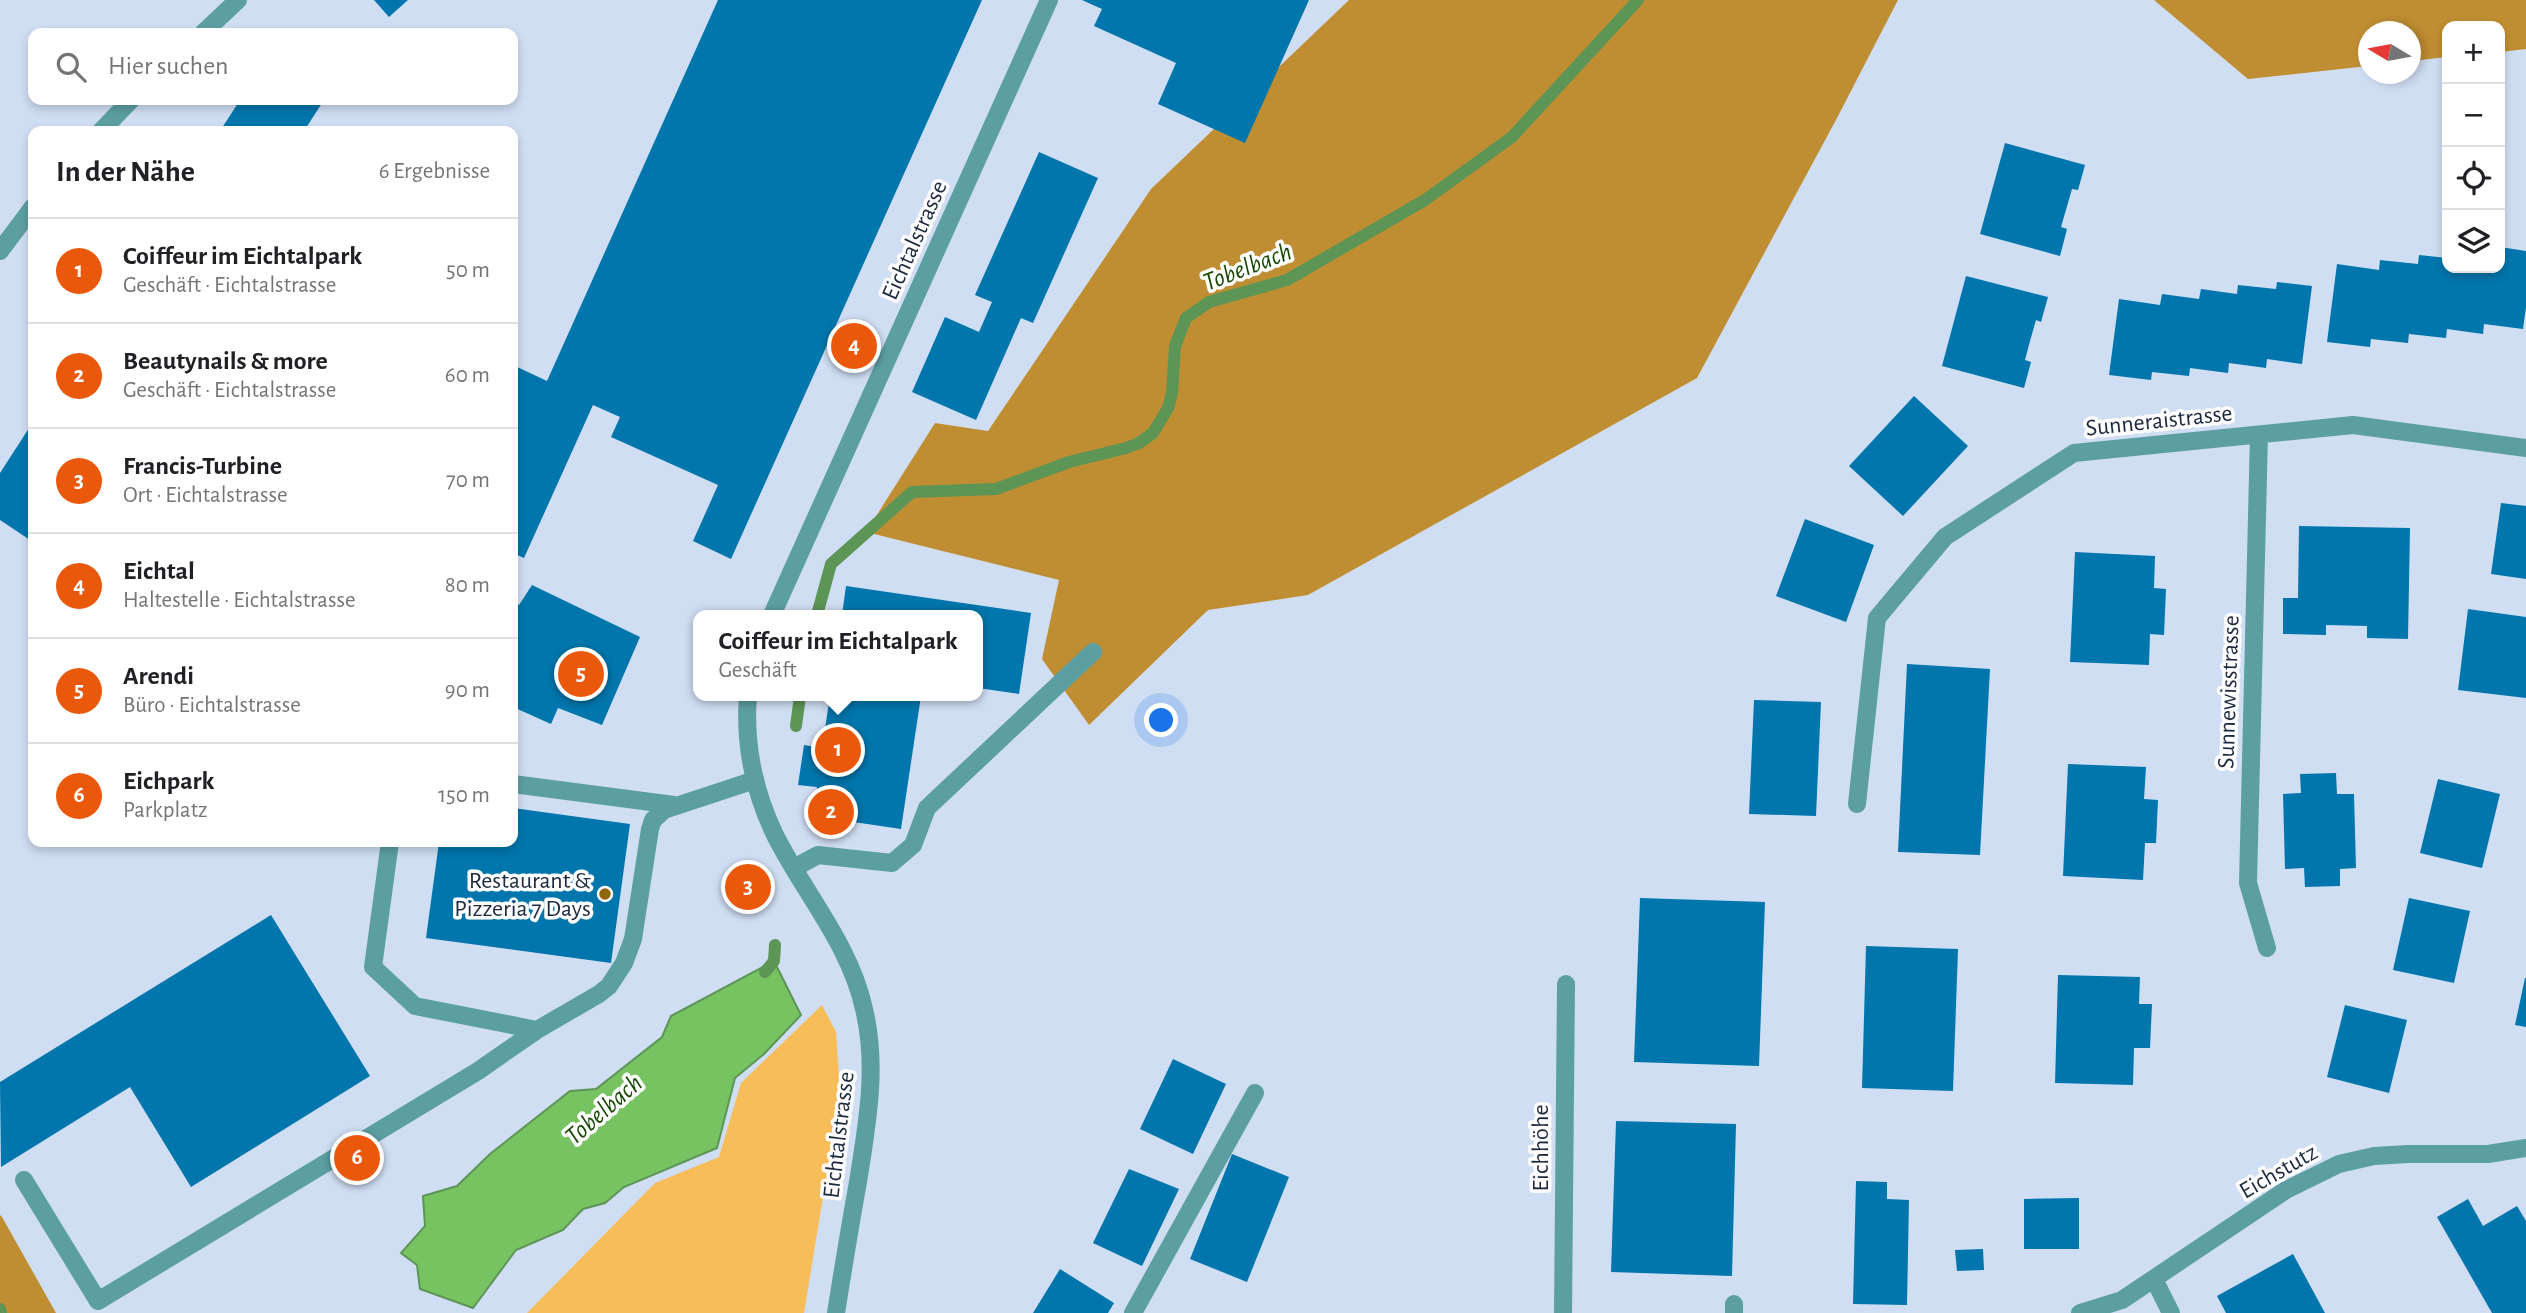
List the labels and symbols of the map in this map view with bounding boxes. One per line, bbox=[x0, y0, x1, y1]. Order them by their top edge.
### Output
north arrow bbox=[2358, 21, 2421, 84]
street label: Eichtalstrasse bbox=[878, 177, 952, 304]
water label: Tobelbach bbox=[1199, 238, 1295, 296]
pin: 4 bbox=[831, 320, 877, 372]
street label: Sunneraistrasse bbox=[2085, 401, 2234, 441]
street label: Sunnewisstrasse bbox=[2214, 615, 2244, 769]
pin: 5 bbox=[558, 648, 604, 700]
your location bbox=[1144, 703, 1178, 737]
pin: 1 bbox=[815, 724, 861, 776]
pin: 2 bbox=[808, 786, 854, 838]
pin: 3 bbox=[725, 861, 771, 913]
place label: Restaurant & Pizzeria 7 Days bbox=[454, 869, 591, 921]
marker: Restaurant & Pizzeria 7 Days bbox=[597, 886, 613, 902]
water label: Tobelbach bbox=[560, 1070, 647, 1150]
street label: Eichtalstrasse bbox=[819, 1070, 859, 1200]
street label: Eichhöhe bbox=[1529, 1105, 1553, 1191]
pin: 6 bbox=[334, 1132, 380, 1184]
street label: Eichstutz bbox=[2236, 1140, 2322, 1204]

